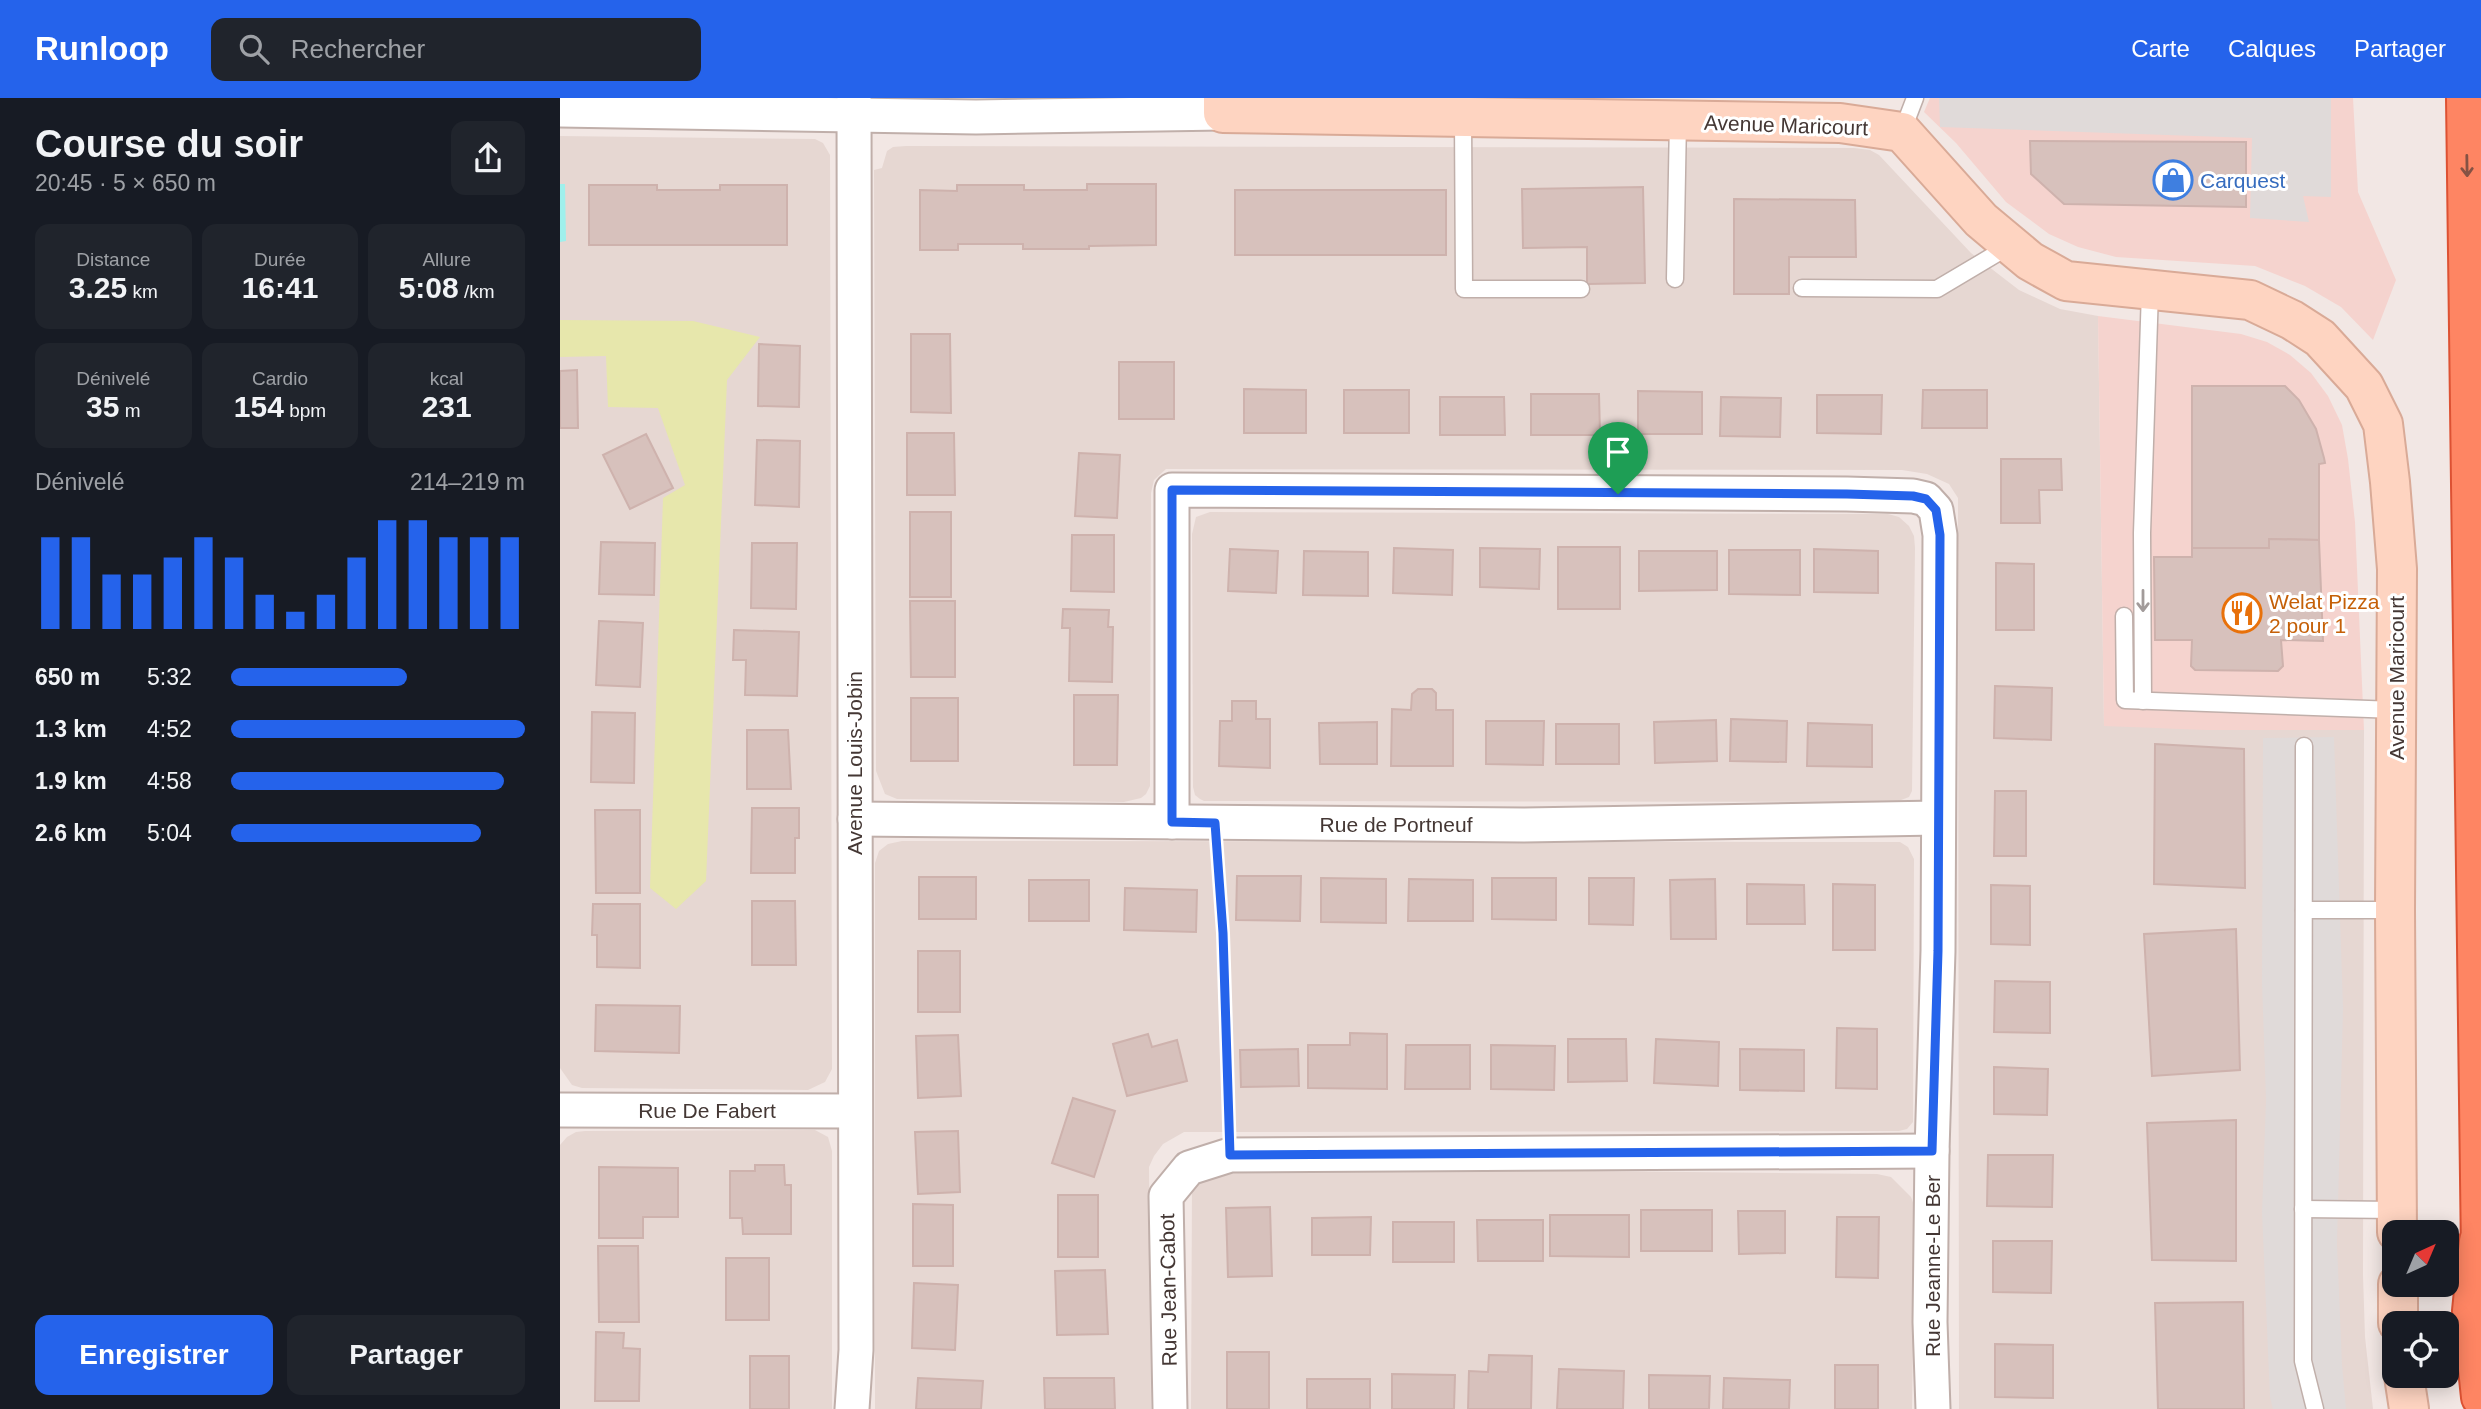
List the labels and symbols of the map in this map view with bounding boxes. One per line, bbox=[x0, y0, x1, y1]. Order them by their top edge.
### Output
street label: Avenue Maricourt bbox=[1704, 111, 1869, 139]
one-way arrow bbox=[2460, 154, 2474, 177]
shop icon: Carquest bbox=[2152, 159, 2194, 201]
place label: Carquest bbox=[2200, 169, 2285, 192]
pin bbox=[1588, 422, 1648, 494]
one-way arrow bbox=[2136, 589, 2149, 612]
place label: Welat Pizza 2 pour 1 bbox=[2269, 590, 2380, 637]
restaurant icon: Welat Pizza 2 pour 1 bbox=[2221, 592, 2263, 634]
street label: Avenue Maricourt bbox=[2385, 596, 2408, 760]
street label: Avenue Louis-Jobin bbox=[843, 671, 866, 855]
street label: Rue de Portneuf bbox=[1320, 813, 1473, 836]
street label: Rue De Fabert bbox=[638, 1099, 776, 1122]
street label: Rue Jeanne-Le Ber bbox=[1921, 1175, 1944, 1357]
street label: Rue Jean-Cabot bbox=[1155, 1213, 1181, 1367]
north arrow bbox=[2382, 1220, 2459, 1297]

